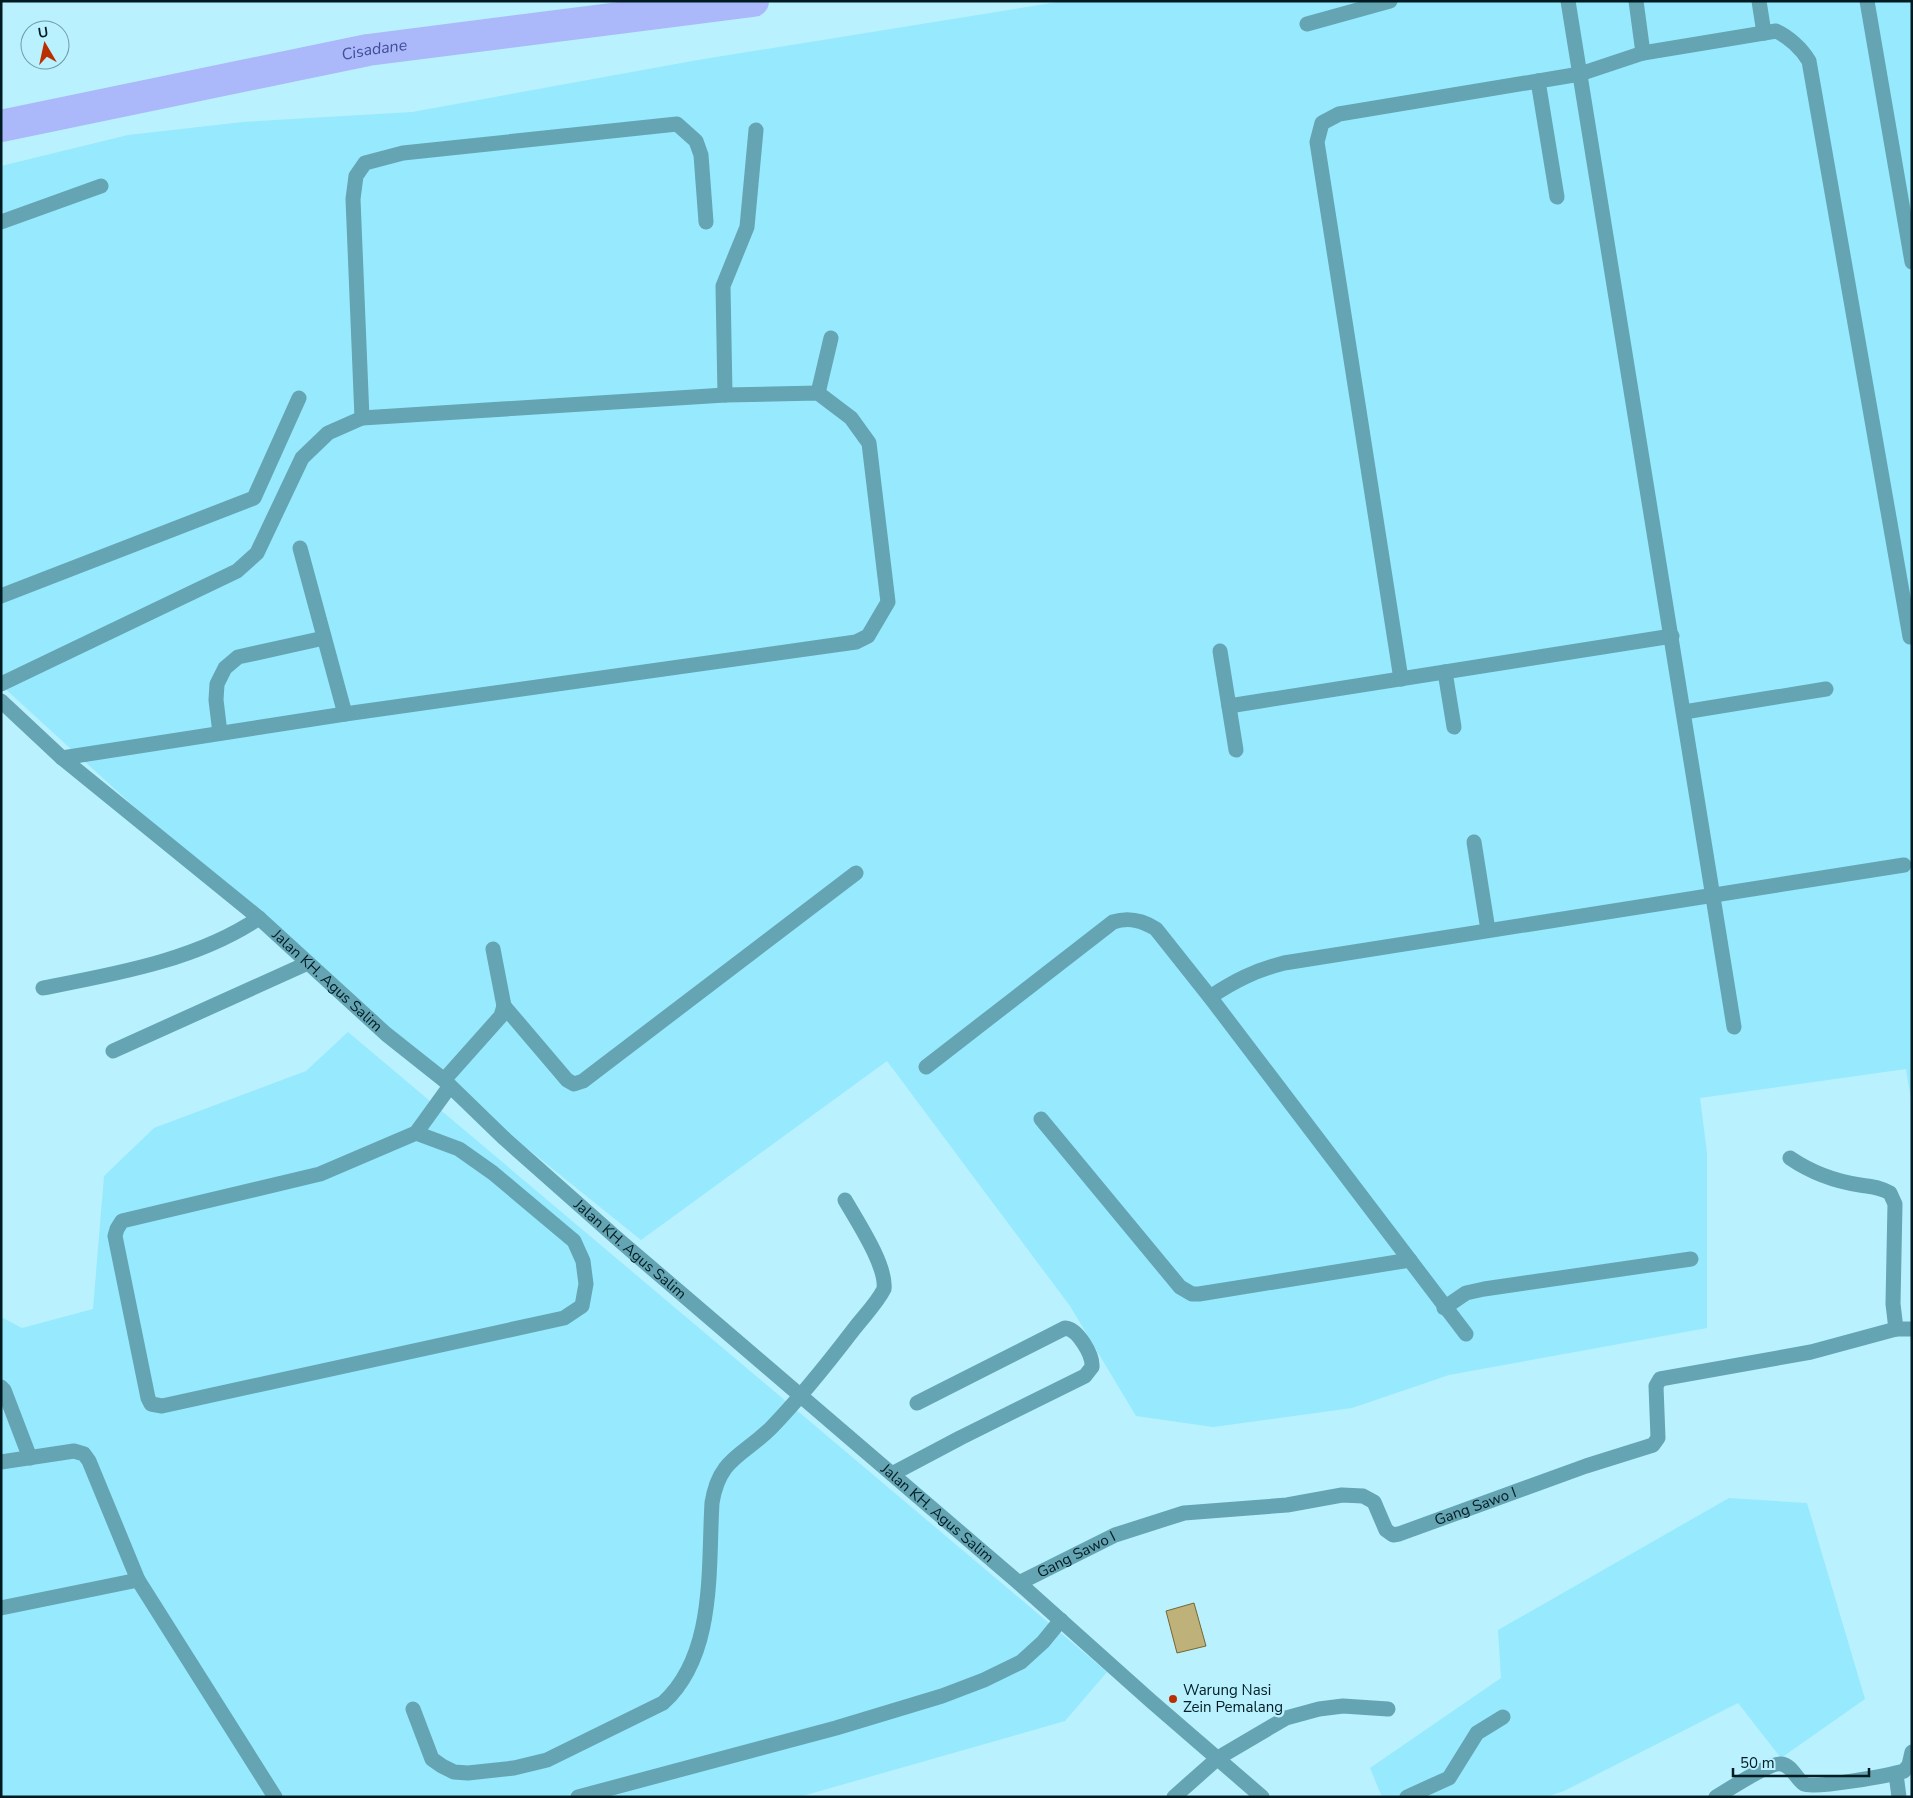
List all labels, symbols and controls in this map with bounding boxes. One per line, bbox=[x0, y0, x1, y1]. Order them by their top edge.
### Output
north arrow bbox=[20, 20, 70, 70]
text: U bbox=[36, 22, 50, 43]
water label: Cisadane bbox=[339, 34, 409, 66]
street label: Jalan KH. Agus Salim bbox=[267, 924, 387, 1036]
street label: Jalan KH. Agus Salim bbox=[569, 1194, 691, 1304]
street label: Jalan KH. Agus Salim bbox=[876, 1458, 998, 1567]
street label: Gang Sawo I bbox=[1432, 1482, 1519, 1530]
street label: Gang Sawo I bbox=[1033, 1526, 1119, 1582]
place label: Warung Nasi Zein Pemalang bbox=[1183, 1680, 1283, 1717]
marker: Warung Nasi Zein Pemalang bbox=[1167, 1693, 1179, 1705]
scale bar bbox=[1733, 1746, 1869, 1778]
text: 50 m bbox=[1740, 1753, 1775, 1773]

